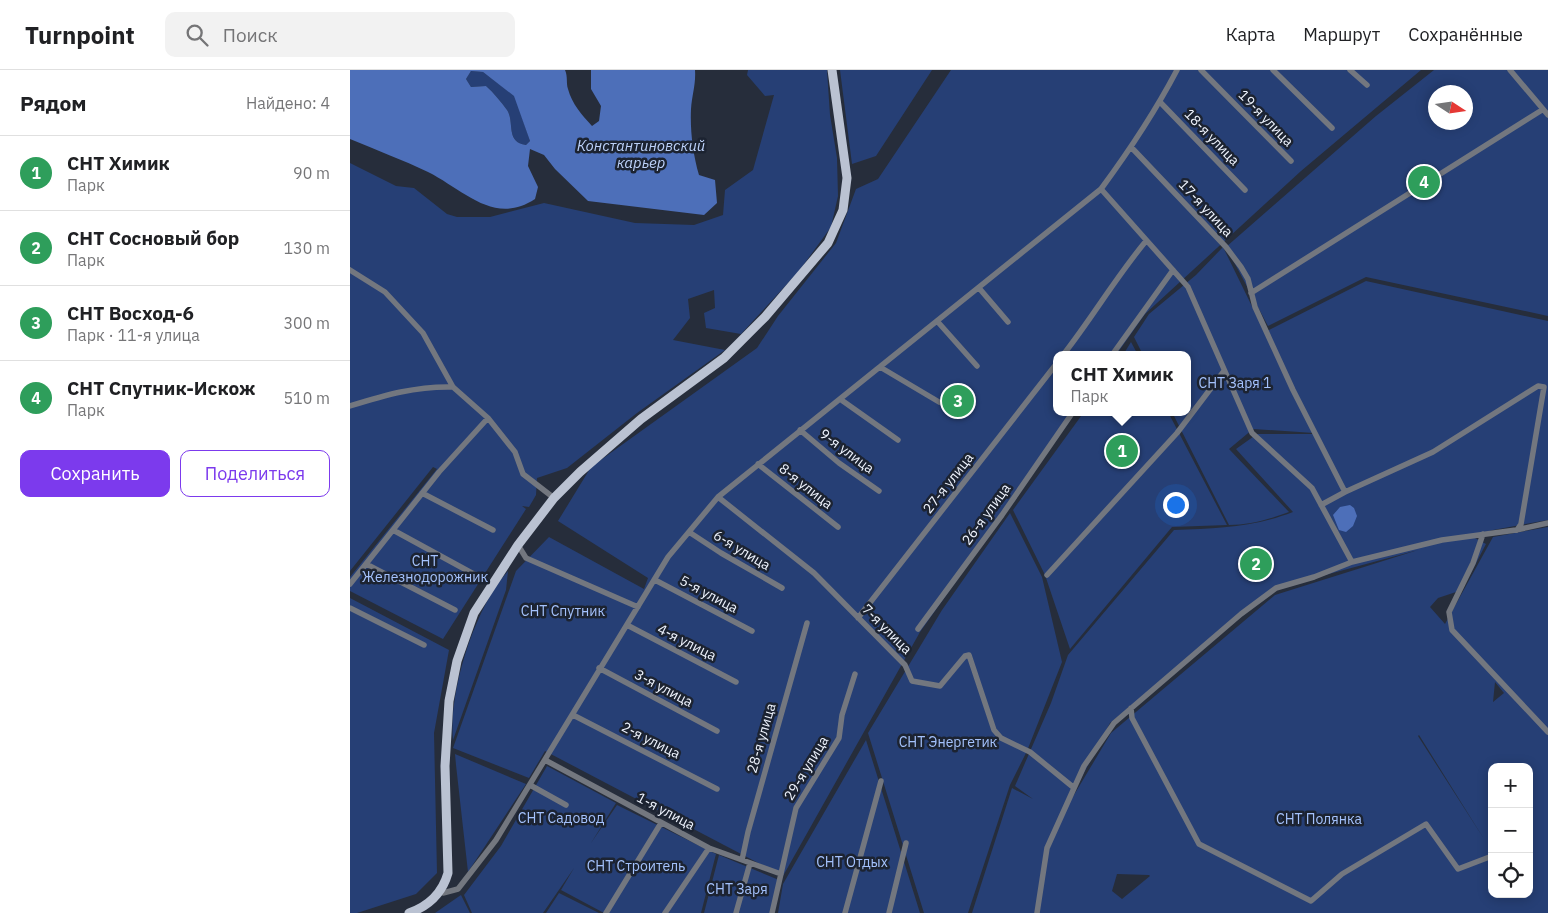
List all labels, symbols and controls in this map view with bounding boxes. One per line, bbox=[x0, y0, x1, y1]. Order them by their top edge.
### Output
search box bbox=[165, 12, 515, 57]
text: Turnpoint bbox=[25, 19, 135, 51]
icon: search bbox=[183, 21, 211, 49]
text: Поиск bbox=[223, 23, 278, 47]
text: Карта bbox=[1226, 23, 1275, 46]
text: Маршрут bbox=[1303, 23, 1380, 46]
text: Сохранённые bbox=[1408, 23, 1523, 46]
north arrow bbox=[1428, 85, 1473, 130]
street label: 19-я улица bbox=[1235, 86, 1298, 151]
text: Рядом bbox=[20, 89, 87, 117]
text: Найдено: 4 bbox=[246, 93, 330, 113]
street label: 18-я улица bbox=[1181, 105, 1244, 170]
water label: Константиновский карьер bbox=[577, 136, 705, 172]
text: СНТ Химик bbox=[67, 151, 170, 175]
text: 1 bbox=[31, 163, 41, 183]
text: 90 m bbox=[293, 163, 330, 183]
pin: 4 bbox=[1408, 163, 1440, 201]
text: Парк bbox=[67, 175, 105, 195]
street label: 17-я улица bbox=[1175, 176, 1237, 241]
text: СНТ Сосновый бор bbox=[67, 226, 239, 250]
text: 2 bbox=[31, 238, 41, 258]
text: 130 m bbox=[283, 238, 330, 258]
text: Парк bbox=[67, 250, 105, 270]
text: СНТ Восход-6 bbox=[67, 301, 194, 325]
text: 3 bbox=[31, 313, 41, 333]
text: 300 m bbox=[283, 313, 330, 333]
text: Парк · 11-я улица bbox=[67, 325, 200, 345]
popup bbox=[1053, 351, 1191, 416]
text: СНТ Химик bbox=[1071, 362, 1173, 386]
park label: СНТ Заря 1 bbox=[1199, 374, 1272, 392]
text: СНТ Спутник-Искож bbox=[67, 376, 255, 400]
pin: 3 bbox=[942, 382, 974, 420]
text: Парк bbox=[1071, 386, 1108, 406]
text: 4 bbox=[31, 388, 41, 408]
text: 510 m bbox=[283, 388, 330, 408]
text: Парк bbox=[67, 400, 105, 420]
street label: 9-я улица bbox=[816, 425, 878, 478]
pin: 1 bbox=[1106, 432, 1138, 470]
street label: 27-я улица bbox=[919, 449, 978, 517]
button: Сохранить bbox=[20, 450, 170, 497]
button: Поделиться bbox=[180, 450, 330, 497]
street label: 8-я улица bbox=[775, 459, 837, 513]
street label: 26-я улица bbox=[958, 479, 1015, 548]
your location bbox=[1163, 492, 1189, 518]
street label: 6-я улица bbox=[710, 526, 774, 574]
pin: 2 bbox=[1240, 545, 1272, 583]
park label: СНТ Железнодорожник bbox=[362, 552, 489, 586]
street label: 5-я улица bbox=[677, 571, 742, 617]
street label: 7-я улица bbox=[858, 600, 916, 658]
park label: СНТ Спутник bbox=[521, 602, 606, 620]
street label: 4-я улица bbox=[655, 620, 720, 665]
street label: 3-я улица bbox=[632, 665, 697, 711]
street label: 28-я улица bbox=[742, 700, 780, 775]
street label: 2-я улица bbox=[619, 718, 684, 763]
street label: 29-я улица bbox=[780, 732, 833, 803]
park label: СНТ Энергетик bbox=[899, 733, 998, 751]
map controls bbox=[1488, 763, 1533, 898]
button: + bbox=[1488, 763, 1533, 808]
street label: 1-я улица bbox=[634, 788, 699, 834]
button: − bbox=[1488, 808, 1533, 853]
park label: СНТ Садовод bbox=[518, 809, 604, 827]
park label: СНТ Полянка bbox=[1276, 810, 1363, 828]
park label: СНТ Отдых bbox=[816, 853, 888, 871]
button: locate bbox=[1488, 853, 1533, 898]
park label: СНТ Строитель bbox=[587, 857, 685, 875]
park label: СНТ Заря bbox=[706, 880, 768, 898]

